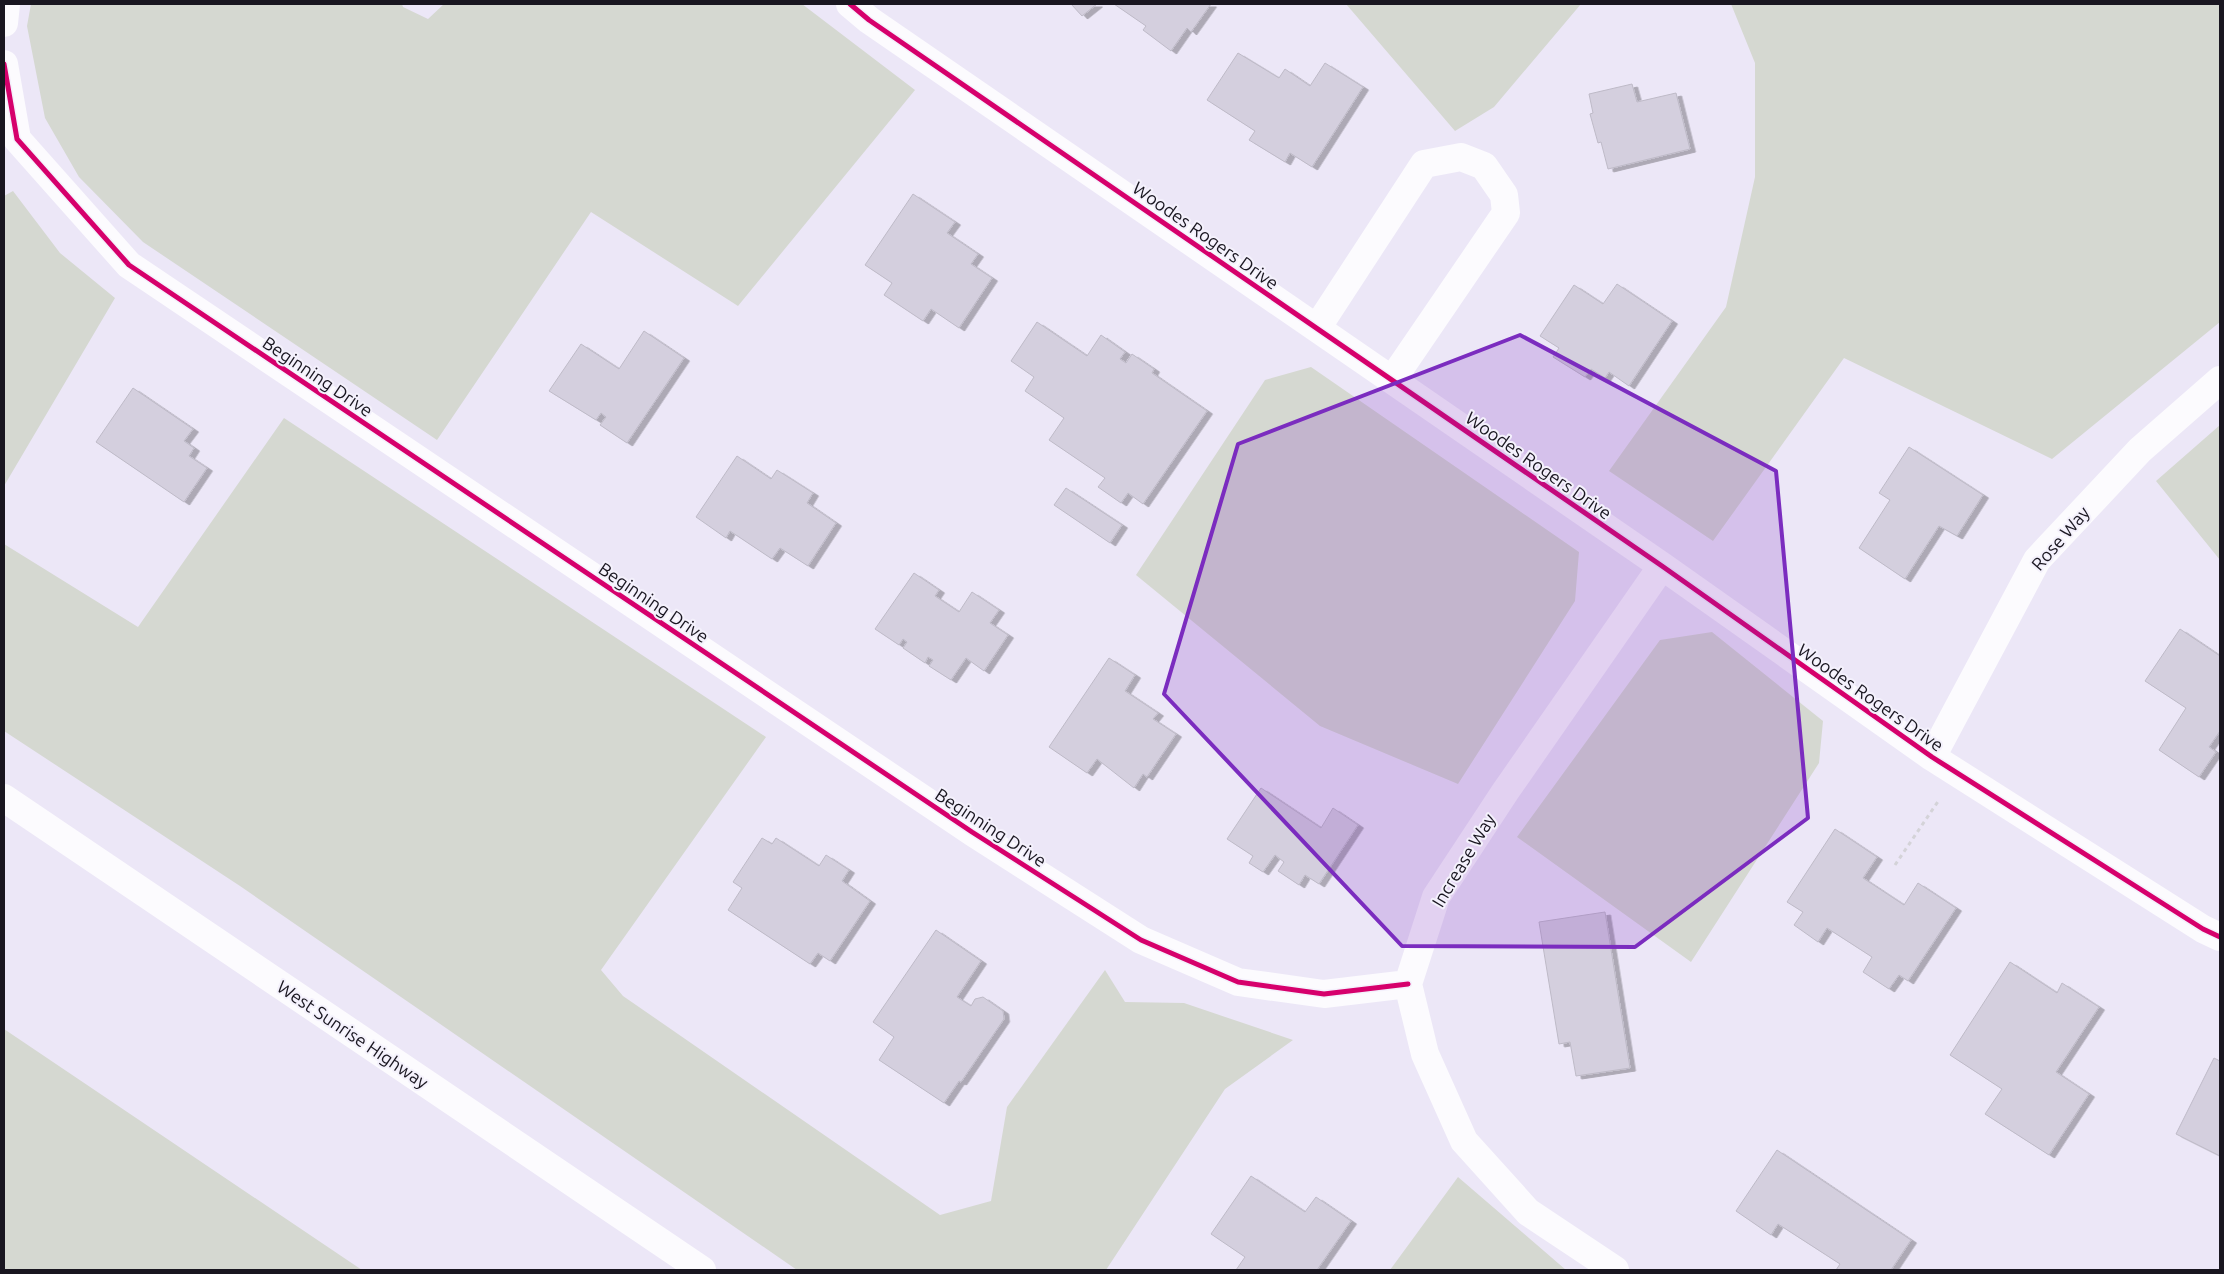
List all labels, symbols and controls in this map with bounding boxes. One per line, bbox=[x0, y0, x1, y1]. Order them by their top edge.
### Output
street label: Woodes Rogers Drive bbox=[1129, 177, 1283, 293]
street label: Beginning Drive bbox=[259, 332, 377, 420]
street label: Woodes Rogers Drive bbox=[1462, 407, 1616, 523]
street label: Rose Way bbox=[2027, 502, 2093, 574]
street label: Beginning Drive bbox=[595, 558, 713, 646]
street label: Woodes Rogers Drive bbox=[1794, 639, 1948, 755]
street label: Beginning Drive bbox=[932, 784, 1050, 870]
street label: Increase Way bbox=[1427, 809, 1499, 910]
street label: West Sunrise Highway bbox=[274, 976, 433, 1092]

